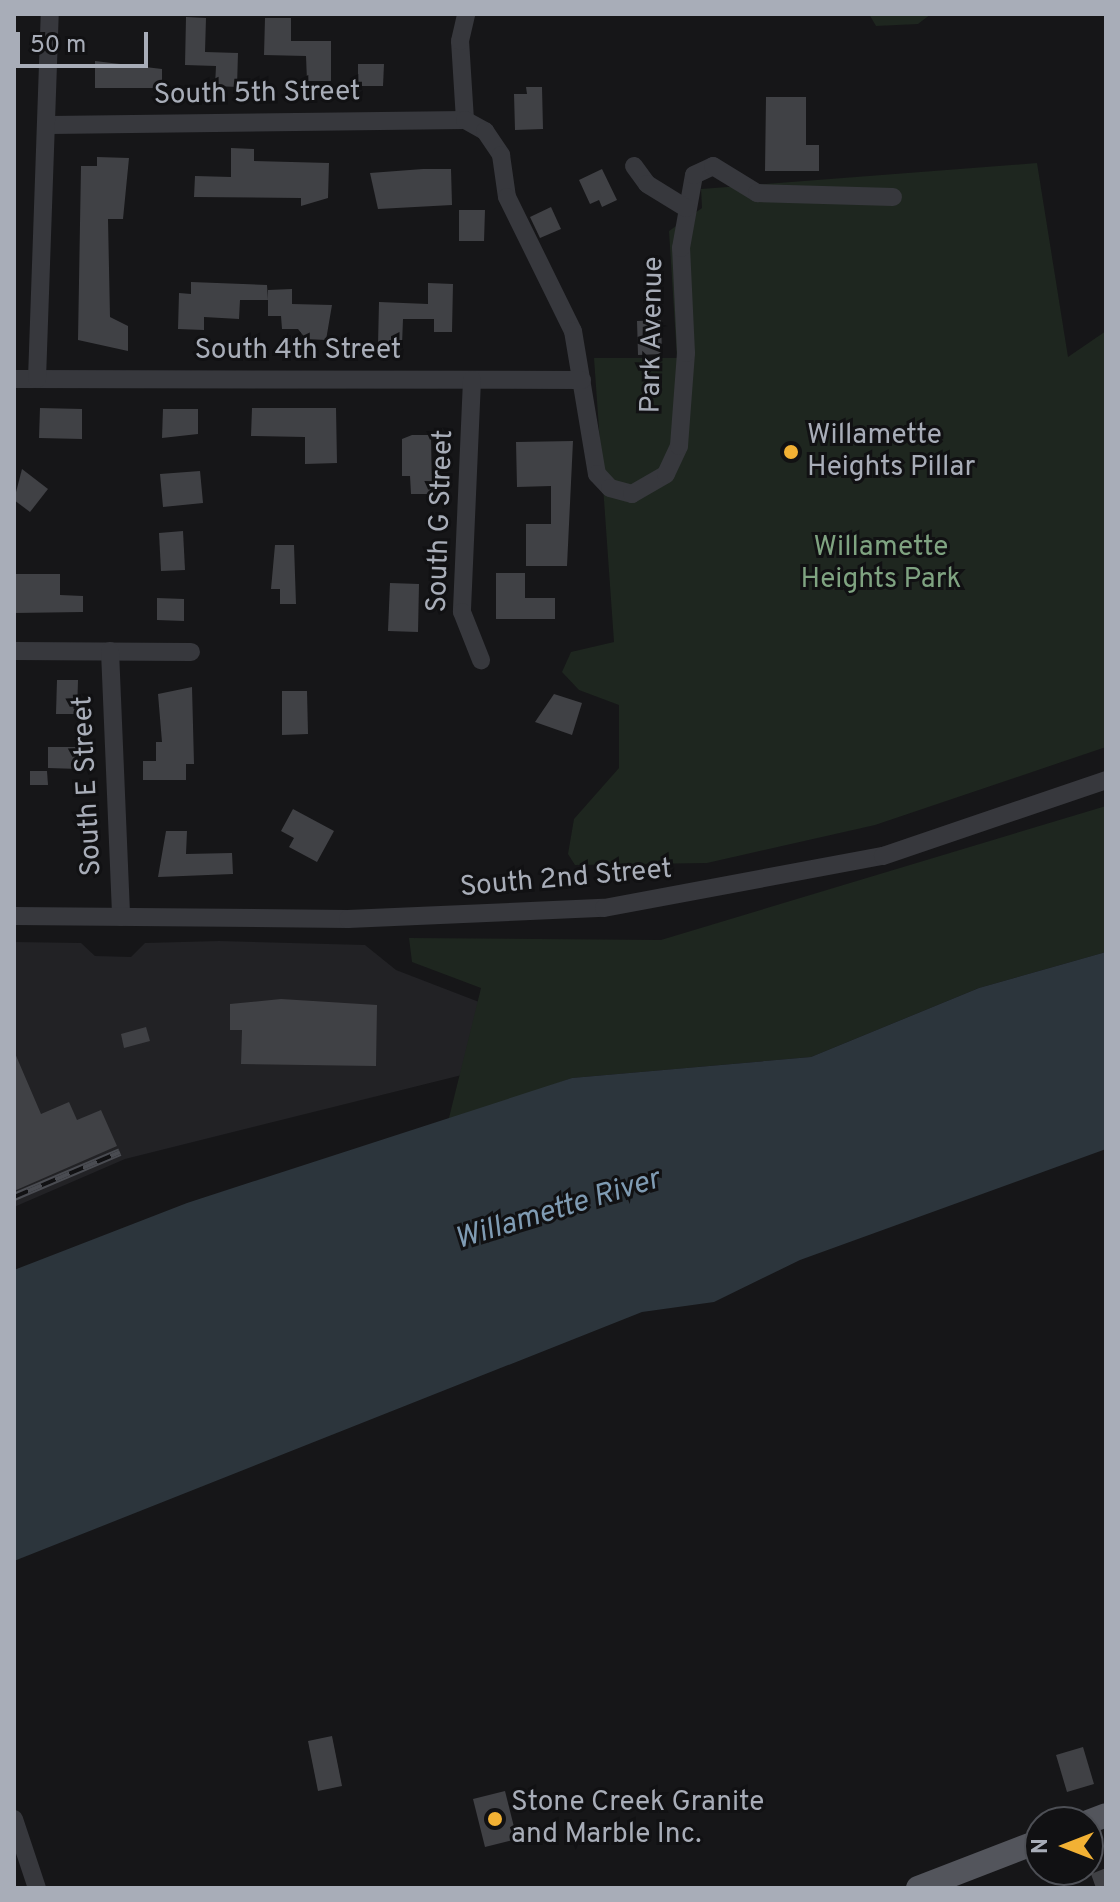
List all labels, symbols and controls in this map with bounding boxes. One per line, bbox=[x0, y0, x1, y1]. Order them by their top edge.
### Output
scale bar bbox=[20, 16, 152, 66]
text: 50 m bbox=[30, 31, 86, 61]
street label: South 5th Street bbox=[153, 75, 361, 113]
street label: Park Avenue bbox=[635, 256, 671, 414]
street label: South 4th Street bbox=[195, 334, 401, 368]
place label: Willamette Heights Pillar bbox=[807, 419, 975, 485]
street label: South G Street bbox=[421, 429, 461, 613]
marker: Willamette Heights Pillar bbox=[782, 443, 800, 461]
park label: Willamette Heights Park bbox=[801, 531, 961, 597]
street label: South E Street bbox=[67, 695, 109, 877]
street label: South 2nd Street bbox=[459, 853, 673, 905]
water label: Willamette River bbox=[451, 1163, 665, 1259]
place label: Stone Creek Granite and Marble Inc. bbox=[511, 1786, 764, 1852]
north arrow bbox=[1024, 1806, 1104, 1886]
marker: Stone Creek Granite and Marble Inc. bbox=[486, 1810, 504, 1828]
text: N bbox=[1028, 1838, 1055, 1854]

